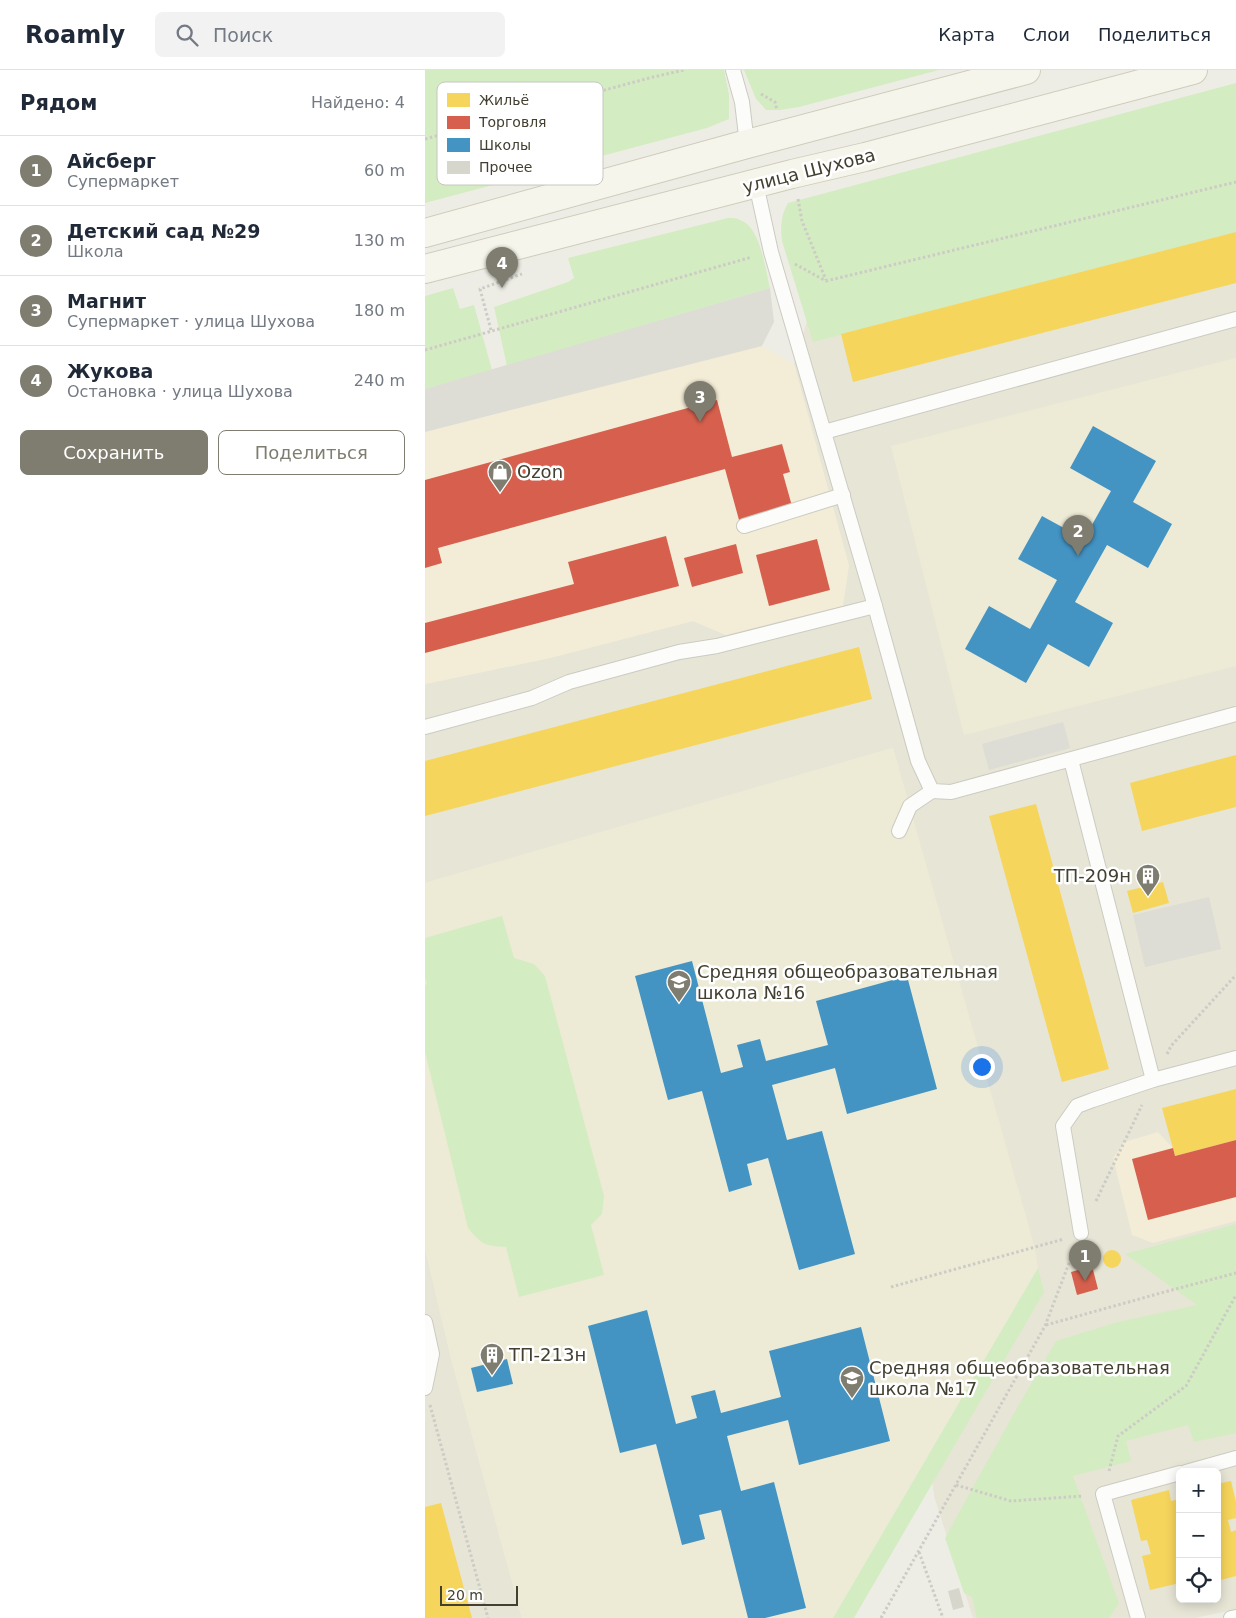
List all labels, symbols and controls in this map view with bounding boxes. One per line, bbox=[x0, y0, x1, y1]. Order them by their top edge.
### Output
search box bbox=[155, 12, 505, 57]
text: Roamly bbox=[25, 21, 125, 49]
icon: search bbox=[173, 21, 201, 49]
text: Поиск bbox=[213, 24, 273, 46]
text: Карта bbox=[938, 24, 995, 45]
text: Слои bbox=[1023, 24, 1070, 45]
text: Поделиться bbox=[1098, 24, 1211, 45]
legend bbox=[437, 82, 603, 185]
text: Рядом bbox=[20, 91, 97, 115]
text: Жильё bbox=[479, 92, 529, 108]
text: Найдено: 4 bbox=[311, 93, 405, 112]
text: Торговля bbox=[478, 114, 547, 130]
text: Школы bbox=[479, 137, 531, 153]
street label: улица Шухова bbox=[740, 144, 877, 197]
text: Айсберг bbox=[67, 150, 156, 172]
text: Прочее bbox=[479, 159, 532, 175]
text: 1 bbox=[30, 161, 42, 180]
text: 60 m bbox=[364, 161, 405, 180]
text: Супермаркет bbox=[67, 172, 179, 191]
text: Детский сад №29 bbox=[67, 220, 261, 242]
text: 2 bbox=[30, 231, 42, 250]
text: 130 m bbox=[354, 231, 405, 250]
text: Школа bbox=[67, 242, 124, 261]
pin: 4 bbox=[486, 247, 518, 288]
text: Магнит bbox=[67, 290, 146, 312]
text: 3 bbox=[30, 301, 42, 320]
text: 180 m bbox=[354, 301, 405, 320]
text: Супермаркет · улица Шухова bbox=[67, 312, 315, 331]
text: Жукова bbox=[67, 360, 153, 382]
text: 4 bbox=[30, 371, 42, 390]
text: 240 m bbox=[354, 371, 405, 390]
pin: 3 bbox=[684, 381, 716, 422]
text: Остановка · улица Шухова bbox=[67, 382, 293, 401]
button: Сохранить bbox=[20, 430, 208, 475]
button: Поделиться bbox=[218, 430, 405, 475]
shop icon: Ozon bbox=[487, 459, 513, 493]
place label: Ozon bbox=[517, 461, 563, 482]
pin: 2 bbox=[1062, 515, 1094, 556]
building icon: ТП-209н bbox=[1135, 863, 1161, 897]
place label: ТП-209н bbox=[1053, 865, 1131, 886]
place label: Средняя общеобразовательная школа №16 bbox=[697, 961, 998, 1003]
school or university icon: Средняя общеобразовательная школа №16 bbox=[666, 969, 692, 1003]
your location bbox=[969, 1054, 995, 1080]
pin: 1 bbox=[1069, 1240, 1101, 1281]
building icon: ТП-213н bbox=[479, 1342, 505, 1376]
place label: ТП-213н bbox=[508, 1344, 586, 1365]
place label: Средняя общеобразовательная школа №17 bbox=[869, 1357, 1170, 1399]
school or university icon: Средняя общеобразовательная школа №17 bbox=[839, 1365, 865, 1399]
map controls bbox=[1176, 1468, 1221, 1603]
button: + bbox=[1176, 1468, 1221, 1513]
button: − bbox=[1176, 1513, 1221, 1558]
button: locate bbox=[1176, 1558, 1221, 1603]
scale bar bbox=[440, 1583, 517, 1606]
text: 20 m bbox=[447, 1587, 483, 1603]

